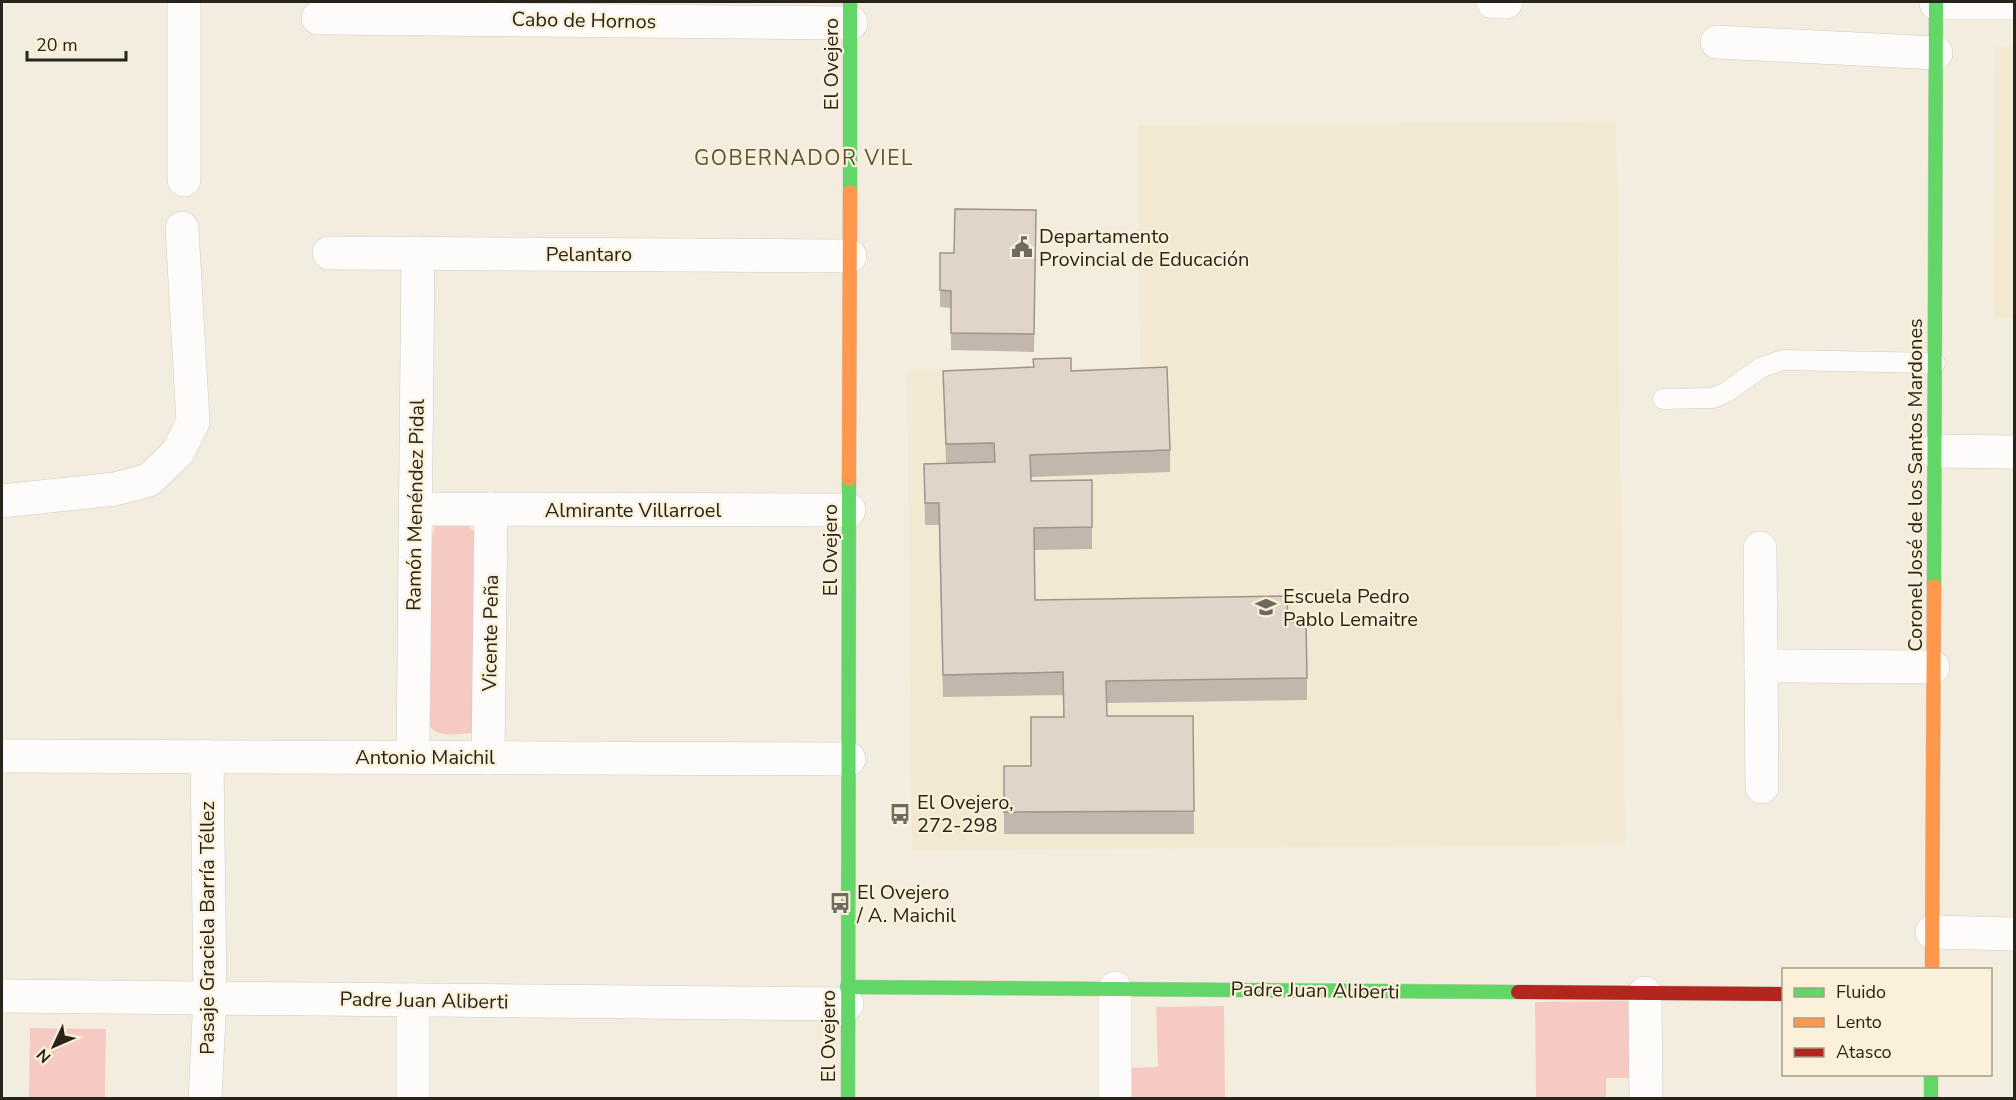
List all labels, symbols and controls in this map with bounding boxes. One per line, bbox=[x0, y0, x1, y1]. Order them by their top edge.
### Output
street label: Cabo de Hornos bbox=[511, 6, 657, 35]
street label: El Ovejero bbox=[818, 18, 845, 110]
scale bar bbox=[27, 24, 126, 62]
text: 20 m bbox=[36, 33, 78, 57]
district label: GOBERNADOR VIEL bbox=[694, 144, 914, 172]
place label: Departamento Provincial de Educación bbox=[1039, 223, 1249, 273]
public building icon: Departamento Provincial de Educación bbox=[1010, 235, 1034, 259]
street label: Pelantaro bbox=[546, 241, 632, 268]
street label: Coronel José de los Santos Mardones bbox=[1902, 318, 1929, 652]
street label: Ramón Menéndez Pidal bbox=[400, 399, 431, 611]
street label: Almirante Villarroel bbox=[545, 497, 721, 524]
street label: El Ovejero bbox=[817, 504, 844, 596]
street label: Vicente Peña bbox=[476, 574, 505, 693]
place label: Escuela Pedro Pablo Lemaitre bbox=[1283, 583, 1418, 633]
school or university icon: Escuela Pedro Pablo Lemaitre bbox=[1254, 595, 1278, 619]
street label: Antonio Maichil bbox=[355, 744, 495, 771]
place label: El Ovejero, 272-298 bbox=[917, 789, 1014, 839]
street label: Pasaje Graciela Barría Téllez bbox=[194, 801, 221, 1055]
bus stop icon: El Ovejero, 272-298 bbox=[888, 802, 912, 826]
place label: El Ovejero / A. Maichil bbox=[856, 879, 956, 929]
bus stop icon: El Ovejero / A. Maichil bbox=[828, 891, 852, 915]
legend bbox=[1782, 968, 1992, 1076]
street label: Padre Juan Aliberti bbox=[1230, 976, 1400, 1005]
text: Fluido bbox=[1836, 980, 1886, 1004]
street label: Padre Juan Aliberti bbox=[339, 986, 509, 1015]
street label: El Ovejero bbox=[815, 990, 842, 1082]
text: Lento bbox=[1836, 1010, 1882, 1034]
north arrow bbox=[24, 1016, 84, 1076]
text: Atasco bbox=[1836, 1040, 1892, 1064]
text: N bbox=[32, 1044, 56, 1068]

